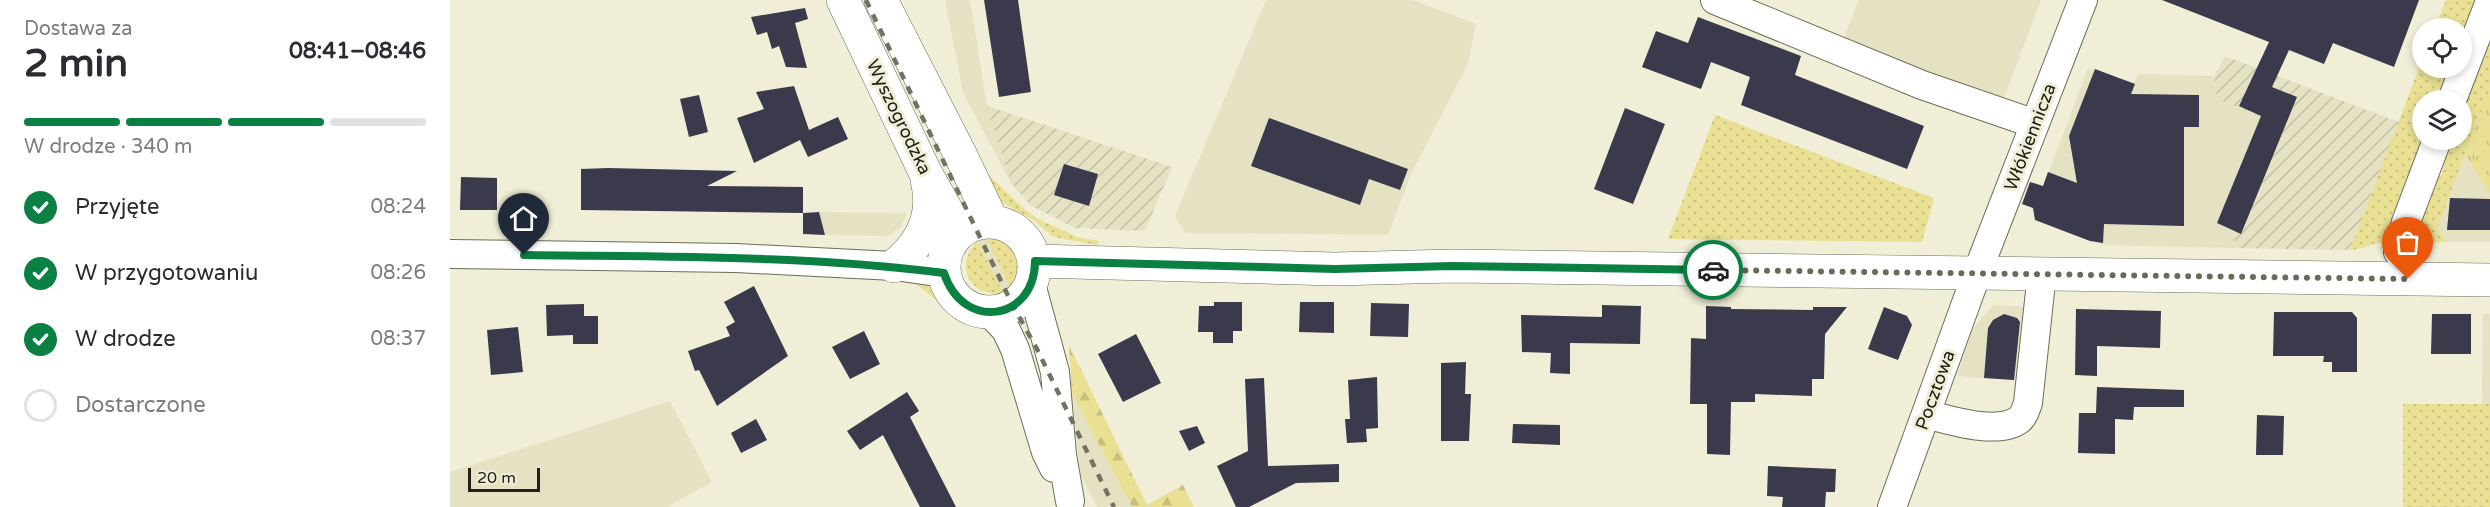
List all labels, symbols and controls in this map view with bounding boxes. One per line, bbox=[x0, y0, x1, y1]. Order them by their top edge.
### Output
text: Dostawa za bbox=[24, 17, 132, 41]
map controls bbox=[2412, 18, 2472, 150]
button: locate bbox=[2412, 18, 2472, 78]
text: 08:41–08:46 bbox=[289, 38, 426, 64]
text: 2 min bbox=[24, 40, 128, 87]
street label: Wyszogrodzka bbox=[862, 56, 936, 178]
street label: Włókiennicza bbox=[1999, 80, 2061, 194]
button: layers bbox=[2412, 90, 2472, 150]
text: W drodze · 340 m bbox=[24, 135, 192, 159]
icon: check bbox=[24, 191, 57, 224]
pin bbox=[498, 193, 549, 255]
text: Przyjęte bbox=[75, 194, 160, 220]
text: 08:24 bbox=[371, 195, 426, 219]
icon: home bbox=[507, 202, 540, 235]
pin bbox=[2382, 217, 2433, 279]
icon: bag bbox=[2391, 226, 2424, 259]
courier bbox=[1683, 240, 1743, 300]
icon: car bbox=[1697, 254, 1730, 287]
icon: check bbox=[24, 257, 57, 290]
text: W przygotowaniu bbox=[75, 260, 258, 286]
text: 08:26 bbox=[371, 261, 426, 285]
icon: check bbox=[24, 323, 57, 356]
text: W drodze bbox=[75, 326, 176, 352]
text: 08:37 bbox=[371, 327, 426, 351]
street label: Pocztowa bbox=[1910, 347, 1960, 433]
text: Dostarczone bbox=[75, 392, 206, 418]
scale bar bbox=[468, 465, 540, 492]
text: 20 m bbox=[477, 468, 516, 488]

